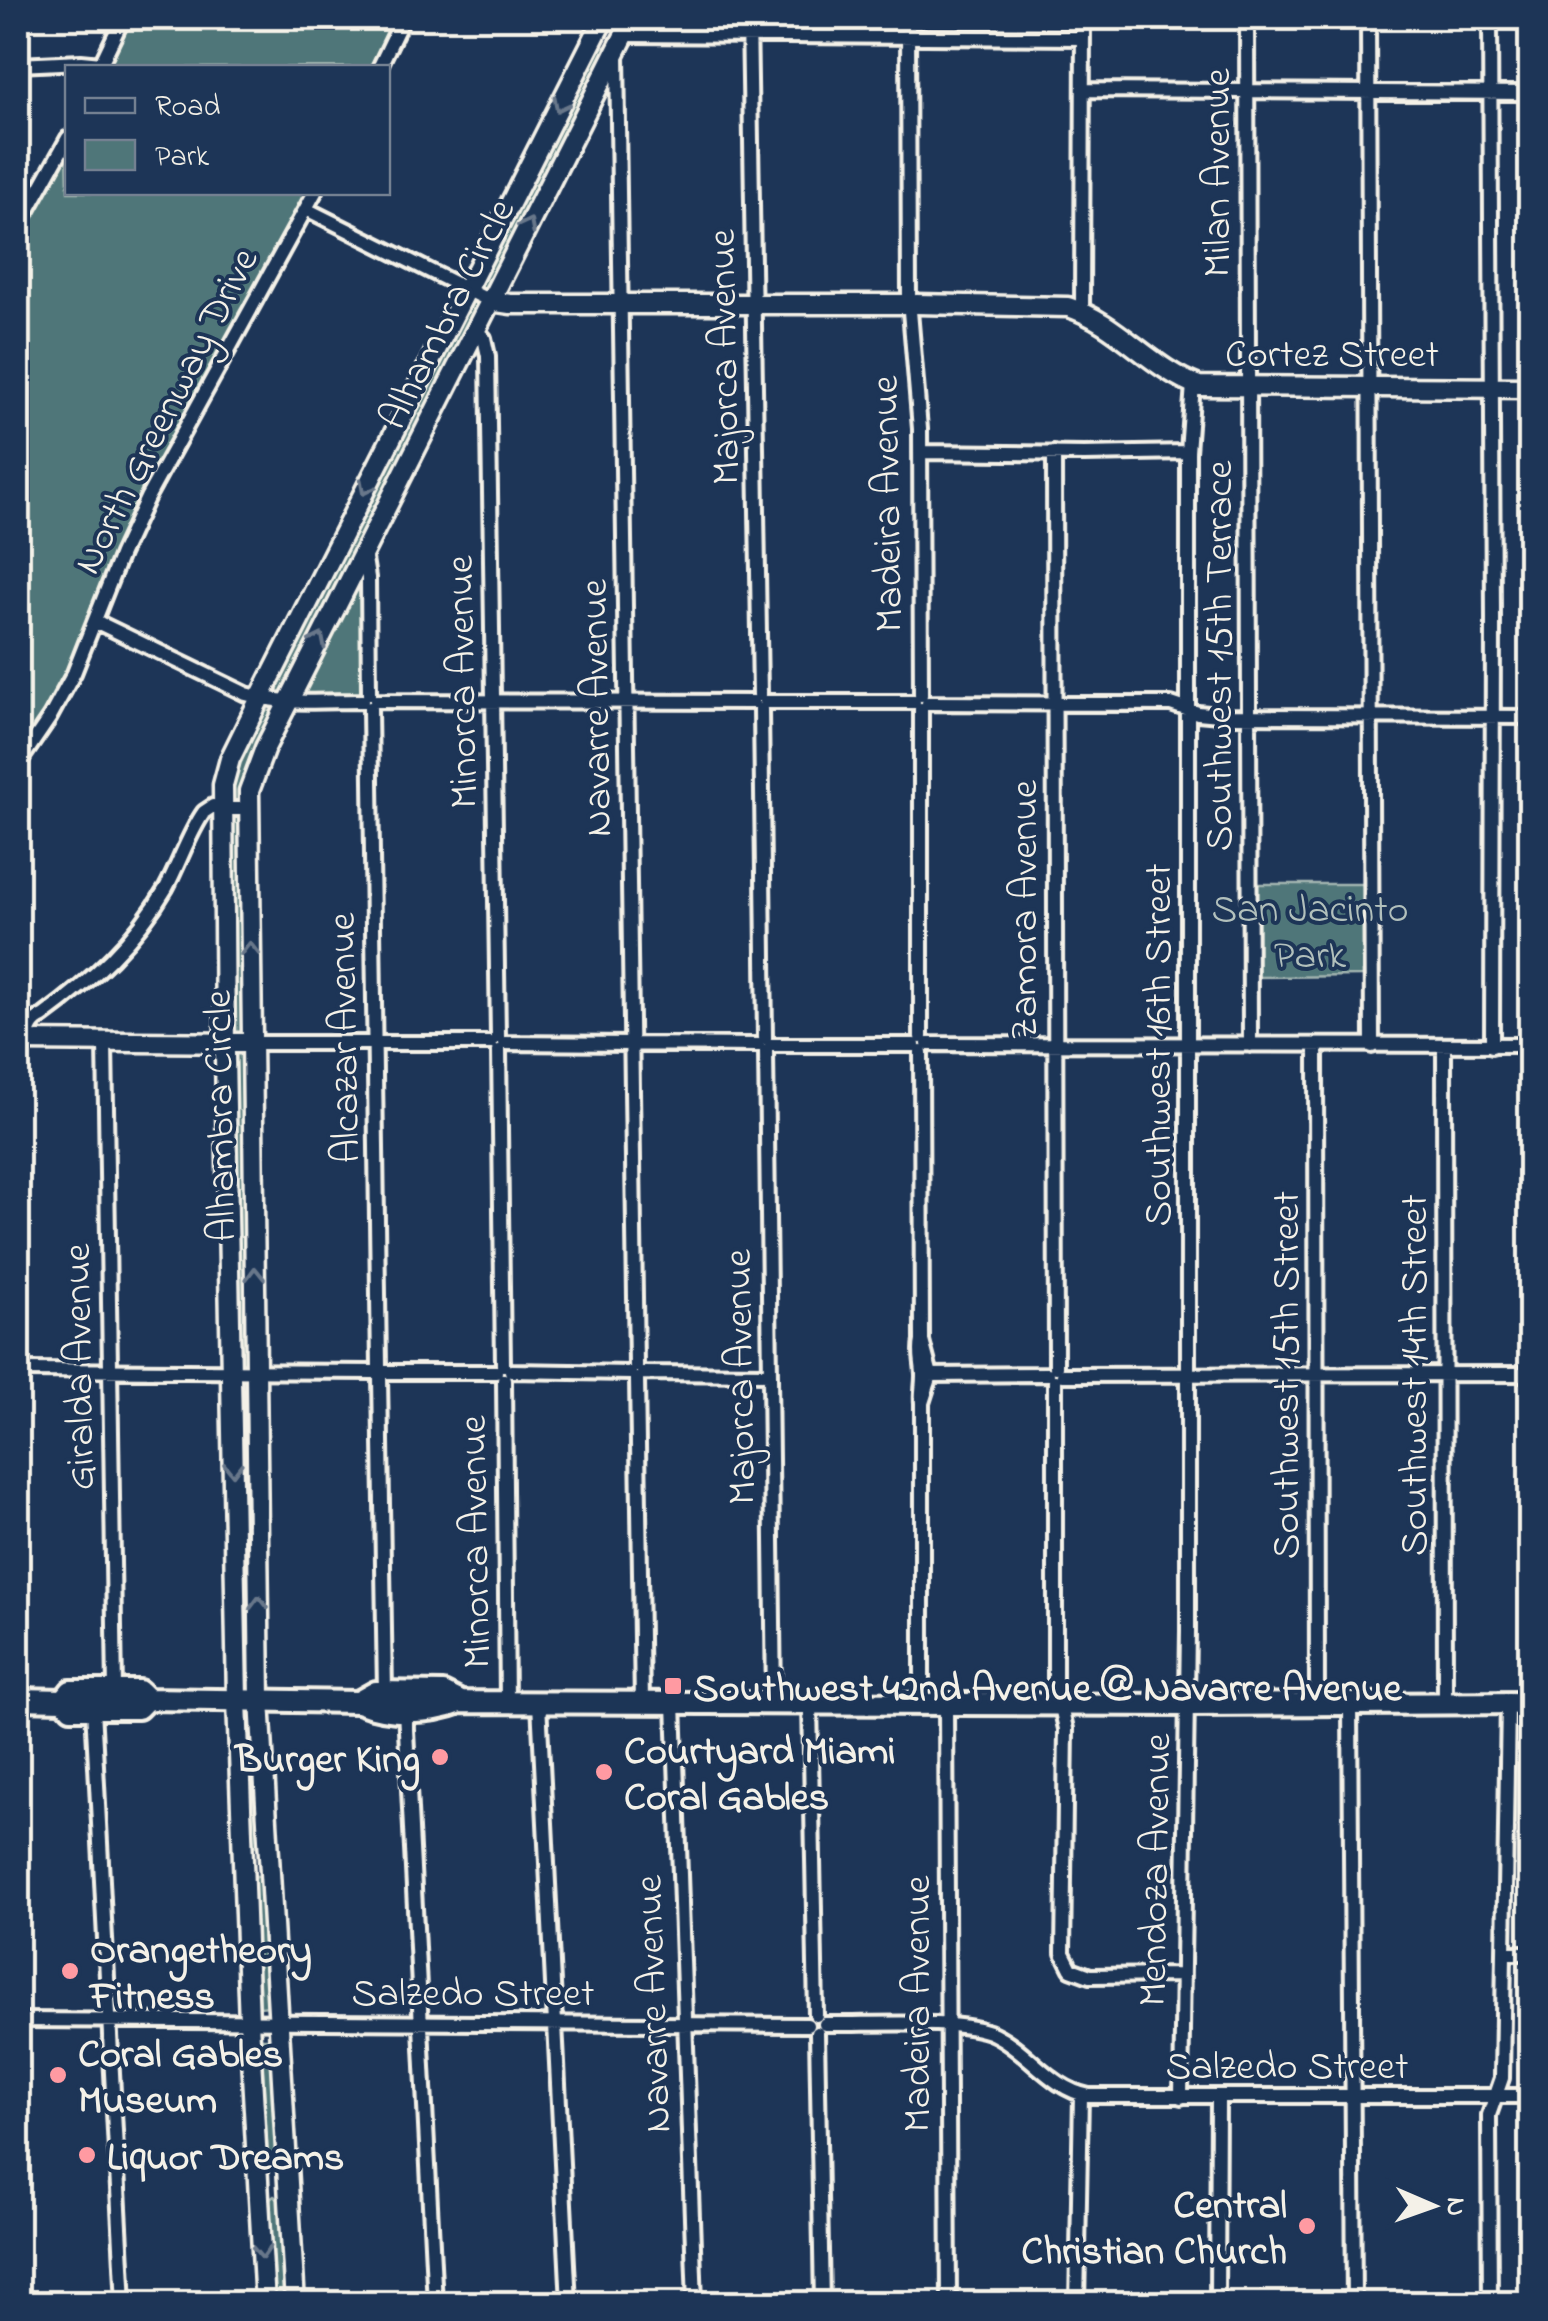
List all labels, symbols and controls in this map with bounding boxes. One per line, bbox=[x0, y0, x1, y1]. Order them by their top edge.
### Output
legend bbox=[65, 65, 390, 195]
street label: Milan Avenue bbox=[1190, 68, 1249, 278]
text: Road bbox=[155, 86, 220, 130]
one-way arrow bbox=[553, 94, 572, 112]
text: Park bbox=[155, 136, 210, 180]
street label: Alhambra Circle bbox=[366, 189, 533, 441]
one-way arrow bbox=[516, 217, 536, 235]
street label: Majorca Avenue bbox=[695, 228, 758, 485]
street label: North Greenway Drive bbox=[60, 239, 276, 585]
street label: Cortez Street bbox=[1225, 327, 1439, 386]
street label: Madeira Avenue bbox=[858, 375, 921, 633]
street label: Southwest 15th Terrace bbox=[1192, 461, 1251, 851]
one-way arrow bbox=[359, 478, 378, 496]
street label: Minorca Avenue bbox=[433, 555, 496, 809]
street label: Navarre Avenue bbox=[567, 578, 630, 837]
one-way arrow bbox=[307, 633, 326, 651]
street label: Zamora Avenue bbox=[997, 780, 1056, 1040]
street label: Southwest 16th Street bbox=[1131, 863, 1190, 1227]
park label: San Jacinto Park bbox=[1211, 882, 1409, 987]
street label: Alcazar Avenue bbox=[315, 912, 378, 1164]
one-way arrow bbox=[240, 941, 261, 957]
street label: Alhambra Circle bbox=[191, 989, 254, 1242]
street label: Southwest 15th Street bbox=[1259, 1191, 1318, 1559]
street label: Southwest 14th Street bbox=[1387, 1194, 1446, 1556]
street label: Giralda Avenue bbox=[50, 1243, 113, 1491]
street label: Majorca Avenue bbox=[711, 1248, 774, 1505]
one-way arrow bbox=[244, 1266, 266, 1282]
street label: Minorca Avenue bbox=[446, 1415, 509, 1669]
one-way arrow bbox=[222, 1461, 243, 1477]
one-way arrow bbox=[248, 1594, 270, 1610]
place label: Southwest 42nd Avenue @ Navarre Avenue bbox=[693, 1661, 1402, 1720]
marker: Southwest 42nd Avenue @ Navarre Avenue bbox=[662, 1675, 684, 1697]
place label: Courtyard Miami Coral Gables bbox=[624, 1724, 895, 1829]
place label: Burger King bbox=[233, 1732, 420, 1791]
street label: Mendoza Avenue bbox=[1126, 1733, 1189, 2007]
marker: Burger King bbox=[429, 1746, 451, 1768]
marker: Courtyard Miami Coral Gables bbox=[593, 1761, 615, 1783]
street label: Navarre Avenue bbox=[622, 1874, 689, 2134]
street label: Madeira Avenue bbox=[890, 1875, 949, 2133]
place label: Orangetheory Fitness bbox=[88, 1923, 312, 2028]
marker: Orangetheory Fitness bbox=[59, 1960, 81, 1982]
street label: Salzedo Street bbox=[352, 1966, 594, 2025]
place label: Coral Gables Museum bbox=[78, 2027, 283, 2132]
street label: Salzedo Street bbox=[1166, 2039, 1408, 2098]
marker: Coral Gables Museum bbox=[47, 2064, 69, 2086]
place label: Liquor Dreams bbox=[107, 2130, 344, 2189]
marker: Liquor Dreams bbox=[76, 2144, 98, 2166]
north arrow bbox=[1383, 2156, 1483, 2256]
place label: Central Christian Church bbox=[1021, 2178, 1287, 2283]
text: N bbox=[1434, 2197, 1475, 2217]
marker: Central Christian Church bbox=[1296, 2215, 1318, 2237]
one-way arrow bbox=[251, 2245, 272, 2261]

